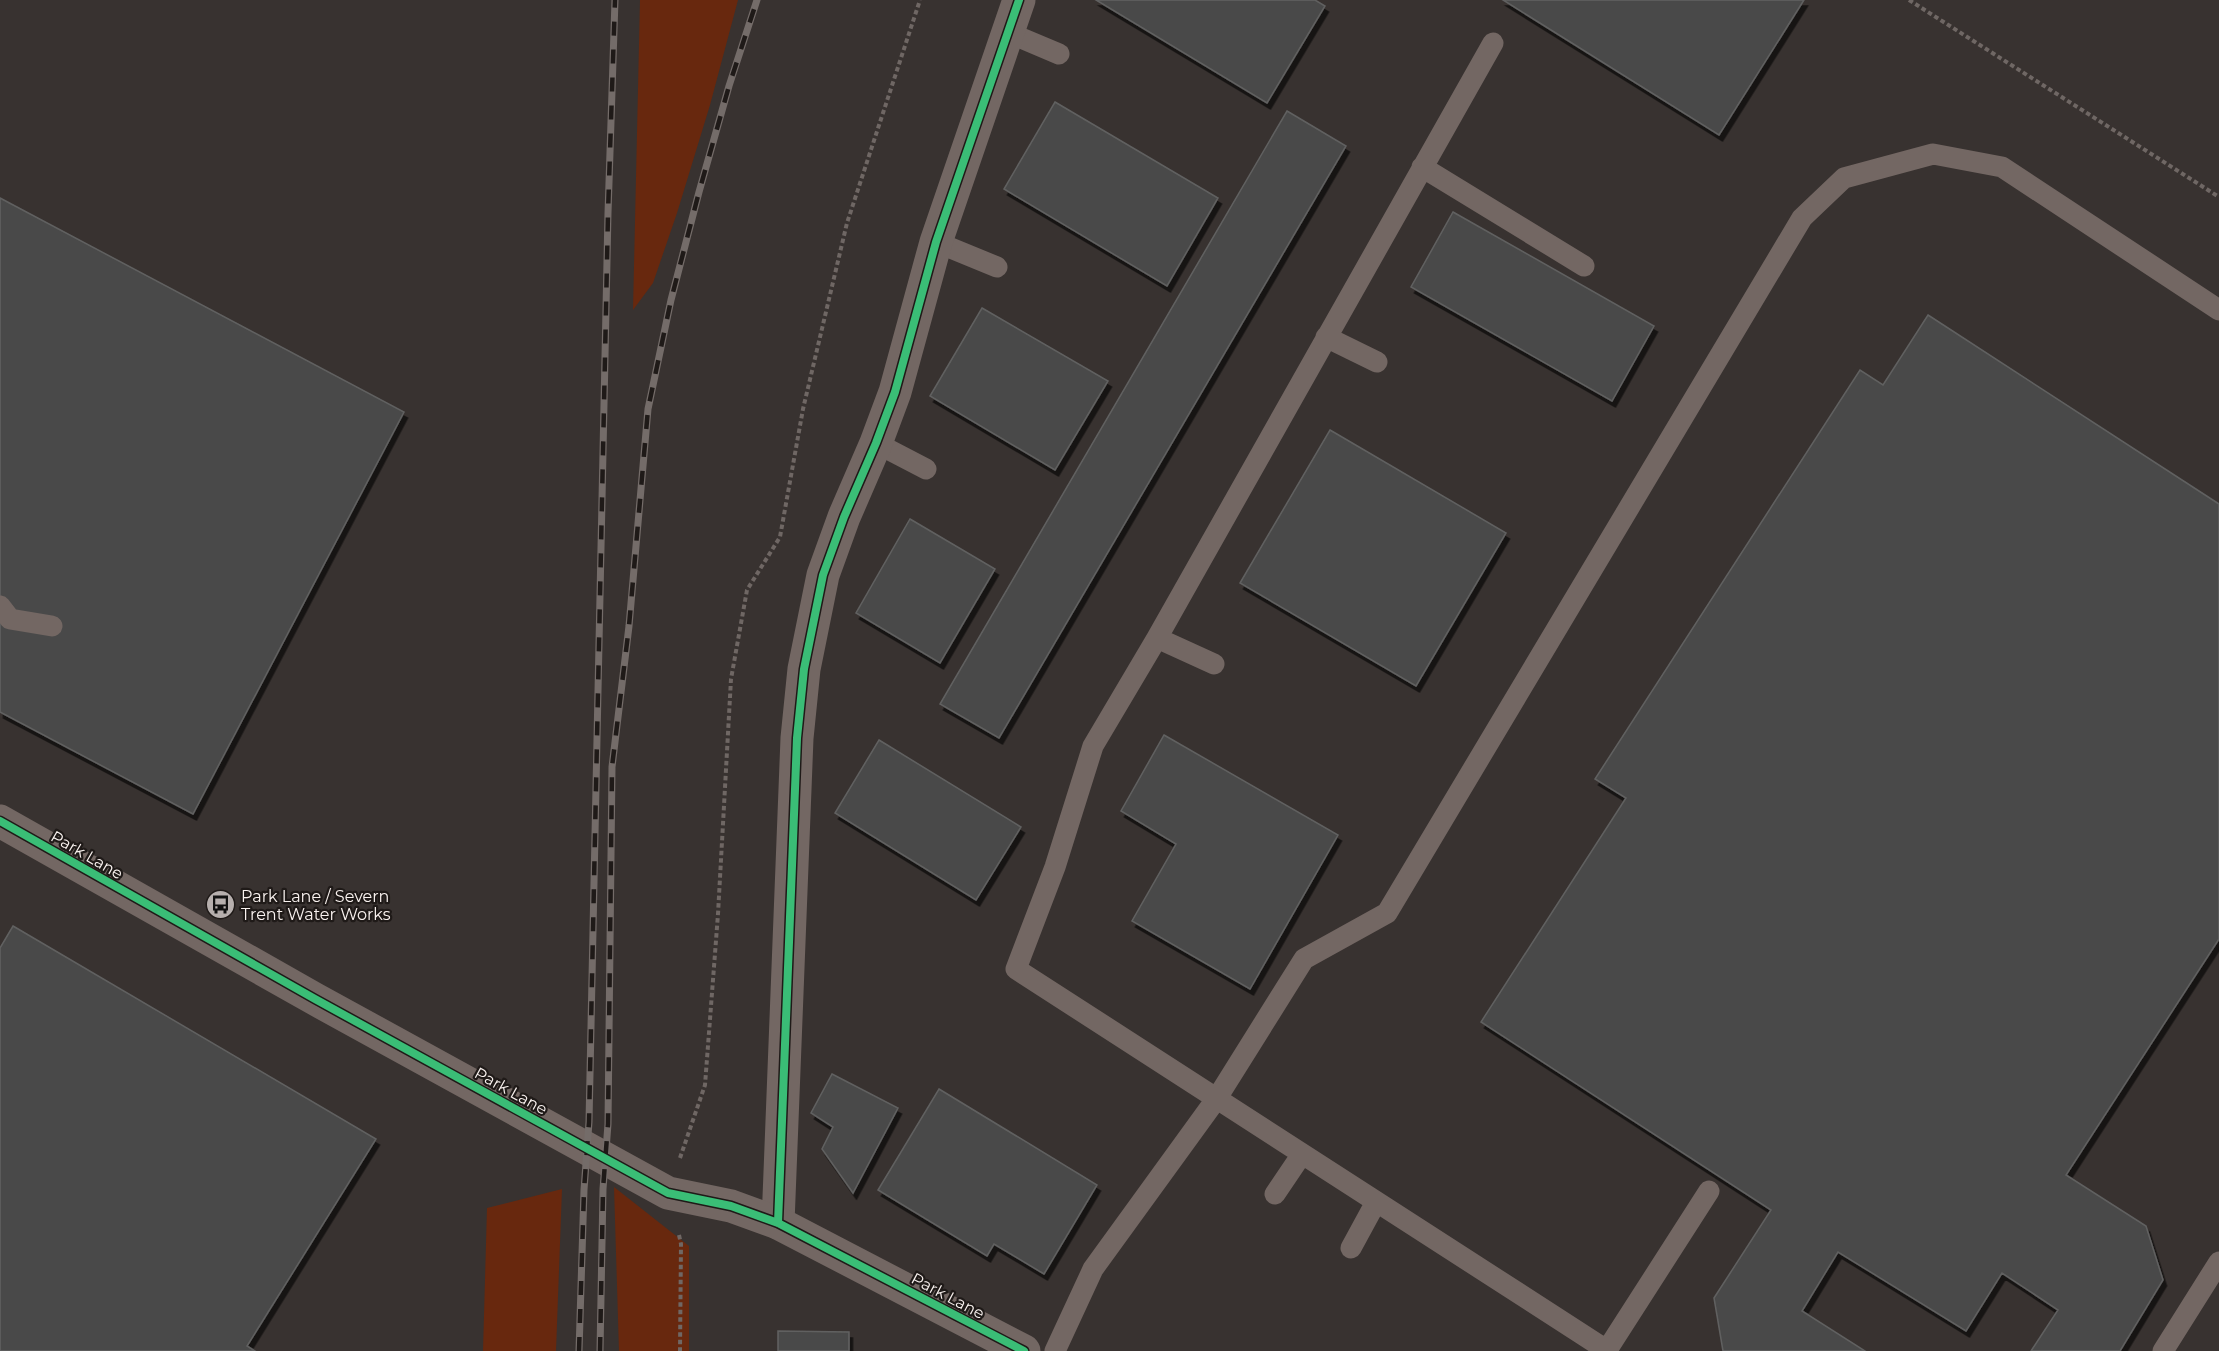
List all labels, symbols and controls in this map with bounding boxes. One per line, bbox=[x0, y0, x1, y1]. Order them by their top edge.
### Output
street label: Park Lane bbox=[48, 827, 126, 883]
place label: Park Lane / Severn Trent Water Works bbox=[241, 887, 391, 924]
bus stop icon: Park Lane / Severn Trent Water Works bbox=[204, 889, 236, 921]
street label: Park Lane bbox=[471, 1063, 551, 1119]
street label: Park Lane bbox=[908, 1269, 988, 1323]

